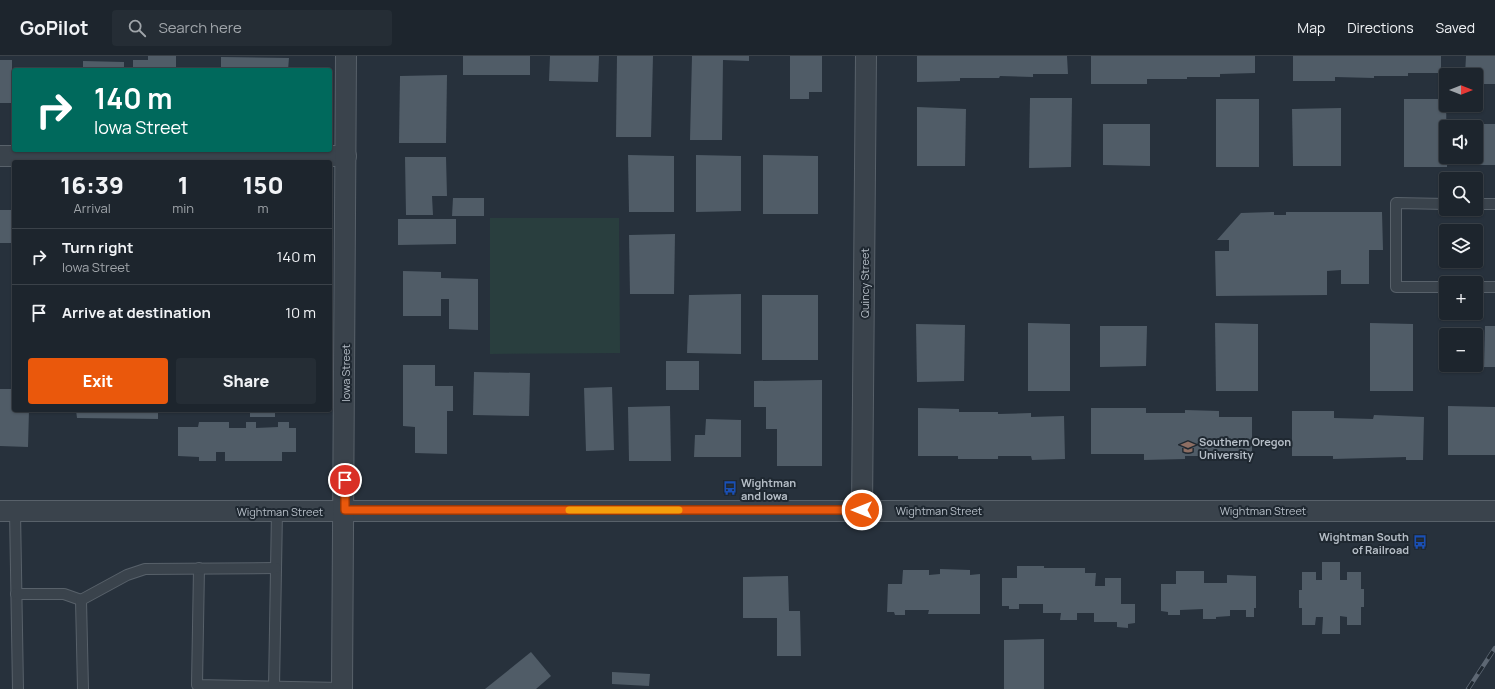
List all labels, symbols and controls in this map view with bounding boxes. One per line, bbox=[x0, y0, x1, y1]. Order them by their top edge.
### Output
search box bbox=[112, 10, 392, 46]
text: GoPilot bbox=[20, 15, 88, 41]
icon: search bbox=[126, 17, 148, 39]
text: Search here bbox=[158, 17, 242, 38]
text: Map bbox=[1297, 18, 1325, 37]
text: Directions bbox=[1347, 18, 1414, 37]
text: Saved bbox=[1436, 18, 1475, 37]
north arrow bbox=[1439, 68, 1483, 112]
map controls bbox=[1439, 68, 1483, 372]
text: 140 m bbox=[94, 79, 173, 117]
icon: right bbox=[28, 84, 80, 136]
text: Iowa Street bbox=[94, 115, 188, 139]
button: sound bbox=[1439, 120, 1483, 164]
text: 16:39 bbox=[60, 168, 124, 201]
text: 1 bbox=[178, 168, 189, 201]
text: 150 bbox=[242, 168, 284, 201]
button: search bbox=[1439, 172, 1483, 216]
text: Arrival bbox=[74, 199, 111, 217]
text: min bbox=[172, 199, 194, 217]
text: m bbox=[257, 199, 269, 217]
button: layers bbox=[1439, 224, 1483, 268]
text: Turn right bbox=[62, 237, 133, 258]
icon: right bbox=[28, 246, 50, 268]
text: 140 m bbox=[276, 246, 316, 267]
street label: Quincy Street bbox=[857, 248, 872, 318]
text: Iowa Street bbox=[62, 258, 130, 276]
button: + bbox=[1439, 276, 1483, 320]
icon: arrive bbox=[28, 302, 50, 324]
text: Arrive at destination bbox=[62, 302, 211, 323]
text: 10 m bbox=[285, 302, 316, 323]
button: − bbox=[1439, 328, 1483, 372]
street label: Iowa Street bbox=[338, 344, 353, 402]
button: Exit bbox=[28, 358, 168, 404]
button: Share bbox=[176, 358, 316, 404]
place label: Southern Oregon University bbox=[1199, 434, 1291, 462]
school or university icon: Southern Oregon University bbox=[1180, 439, 1196, 455]
pin bbox=[328, 463, 362, 497]
icon: arrive bbox=[334, 469, 356, 491]
place label: Wightman and Iowa bbox=[741, 475, 796, 503]
bus stop icon: Wightman and Iowa bbox=[722, 480, 738, 496]
position arrow bbox=[841, 489, 883, 531]
street label: Wightman Street bbox=[896, 503, 982, 518]
street label: Wightman Street bbox=[1220, 503, 1306, 518]
street label: Wightman Street bbox=[237, 504, 323, 519]
place label: Wightman South of Railroad bbox=[1319, 529, 1409, 557]
bus stop icon: Wightman South of Railroad bbox=[1412, 534, 1428, 550]

